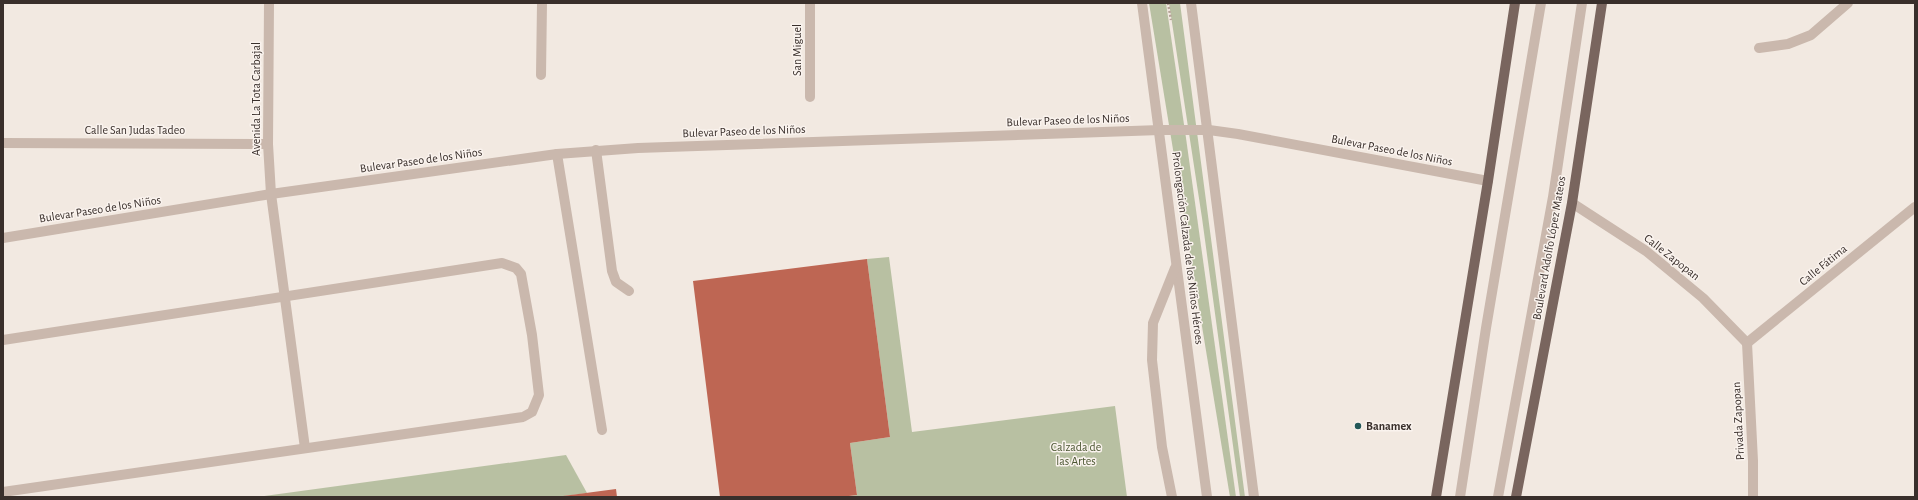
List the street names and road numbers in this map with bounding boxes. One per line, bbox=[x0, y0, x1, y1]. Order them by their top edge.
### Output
street label: San Miguel bbox=[791, 24, 803, 76]
street label: Avenida La Tota Carbajal bbox=[250, 42, 263, 156]
street label: Bulevar Paseo de los Niños bbox=[1006, 112, 1130, 128]
street label: Bulevar Paseo de los Niños bbox=[682, 123, 806, 139]
street label: Calle San Judas Tadeo bbox=[85, 124, 185, 136]
street label: Bulevar Paseo de los Niños bbox=[1330, 132, 1454, 168]
street label: Bulevar Paseo de los Niños bbox=[359, 145, 483, 175]
street label: Prolongación Calzada de los Niños Héroes bbox=[1170, 151, 1206, 345]
street label: Boulevard Adolfo López Mateos bbox=[1530, 175, 1568, 321]
street label: Bulevar Paseo de los Niños bbox=[38, 193, 162, 225]
street label: Calle Zapopan bbox=[1642, 232, 1702, 282]
street label: Calle Fátima bbox=[1797, 242, 1849, 288]
street label: Privada Zapopan bbox=[1730, 381, 1746, 461]

